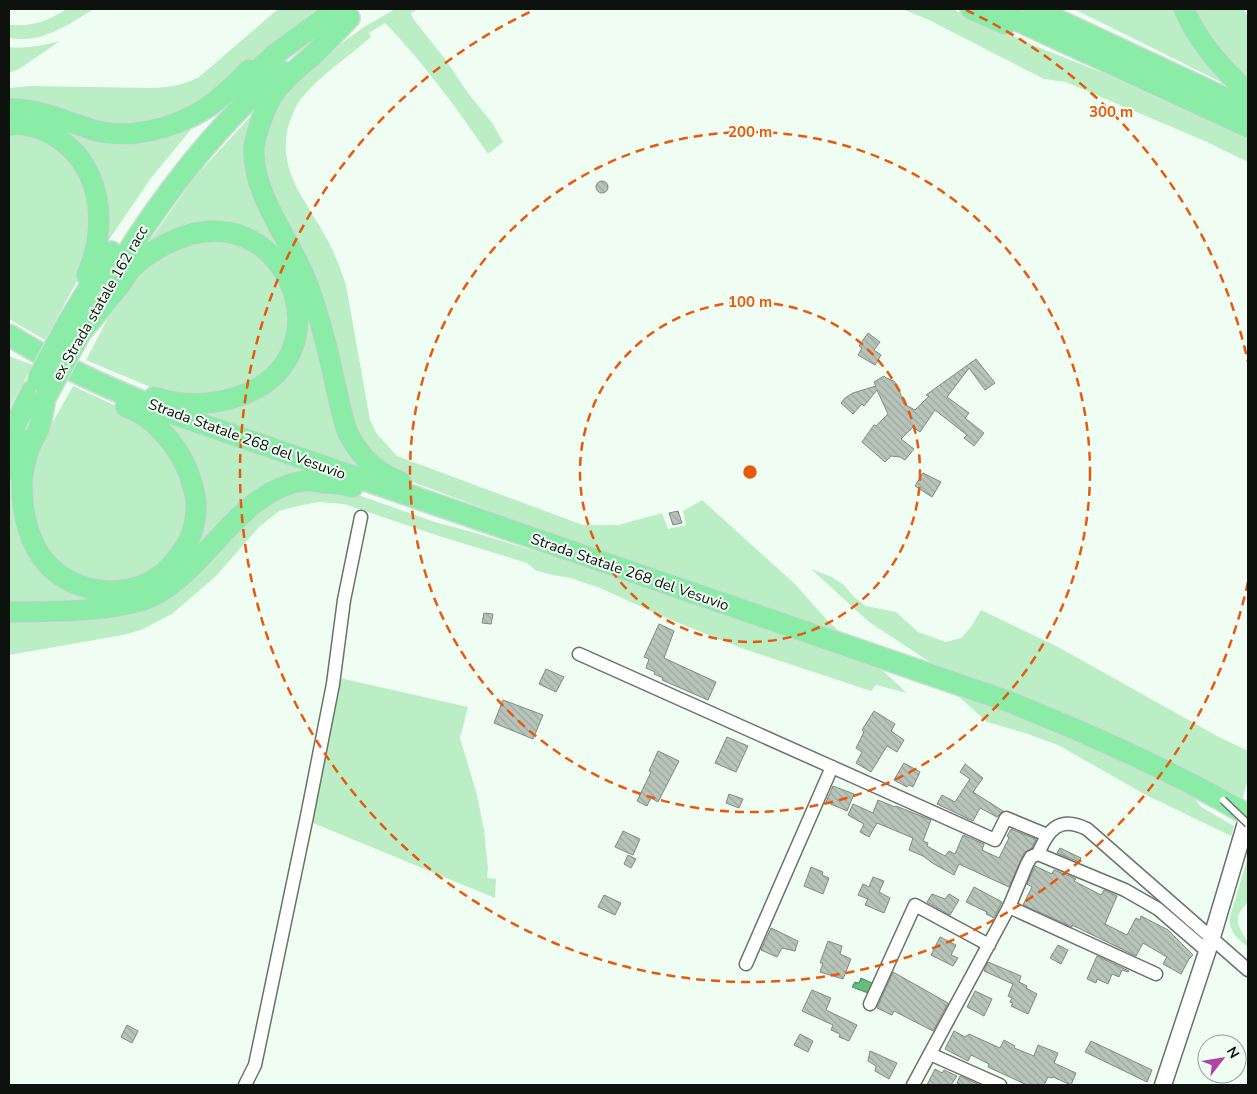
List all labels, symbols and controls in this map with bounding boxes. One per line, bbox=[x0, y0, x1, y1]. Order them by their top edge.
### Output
text: 300 m bbox=[1089, 102, 1133, 122]
text: 200 m bbox=[728, 122, 772, 142]
street label: ex Strada statale 162 racc bbox=[47, 222, 153, 384]
text: 100 m bbox=[728, 292, 772, 312]
street label: Strada Statale 268 del Vesuvio bbox=[146, 394, 348, 484]
centre of rings bbox=[741, 463, 759, 481]
street label: Strada Statale 268 del Vesuvio bbox=[528, 529, 732, 615]
north arrow bbox=[1197, 1034, 1247, 1084]
text: N bbox=[1222, 1043, 1244, 1062]

